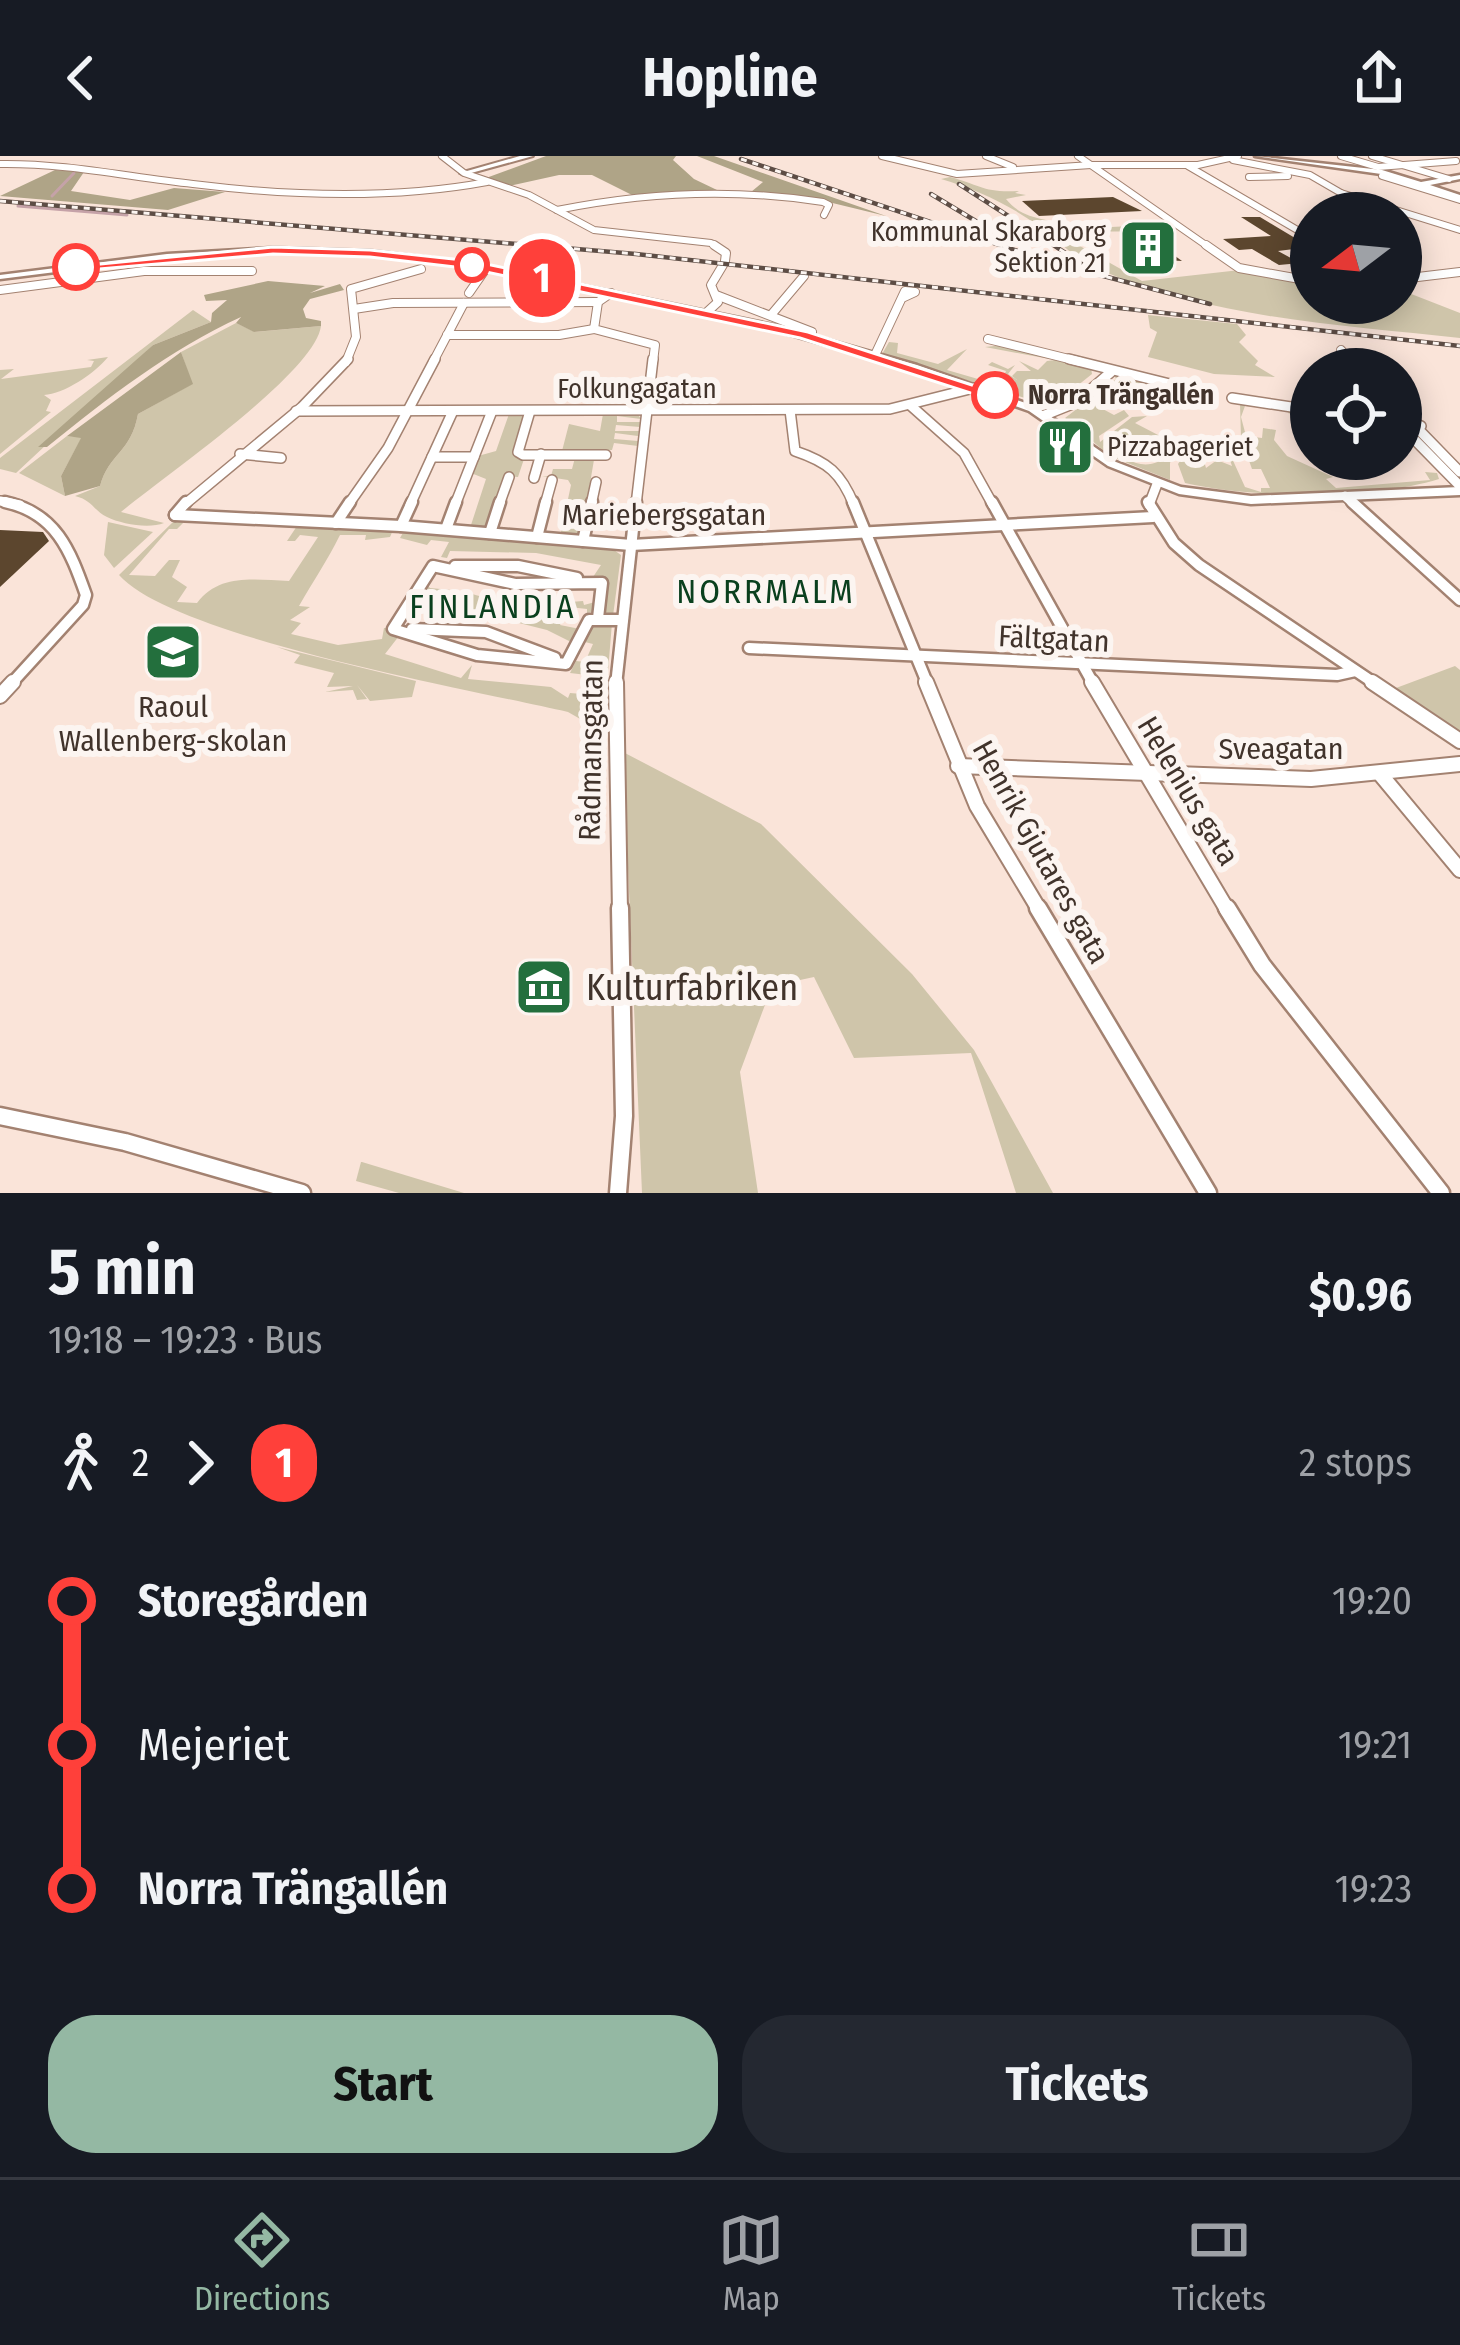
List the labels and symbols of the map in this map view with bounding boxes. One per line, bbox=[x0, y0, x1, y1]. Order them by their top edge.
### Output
north arrow bbox=[1290, 192, 1422, 324]
place label: Kommunal Skaraborg Sektion 21 bbox=[871, 216, 1106, 279]
building icon: Kommunal Skaraborg Sektion 21 bbox=[1117, 217, 1179, 279]
line badge: 1 bbox=[503, 239, 581, 317]
unlabelled marker bbox=[54, 245, 98, 289]
unlabelled marker bbox=[456, 249, 488, 281]
street label: Folkungagatan bbox=[557, 373, 717, 405]
marker: Norra Trängallén bbox=[973, 373, 1017, 417]
place label: Norra Trängallén bbox=[1028, 379, 1214, 411]
restaurant icon: Pizzabageriet bbox=[1034, 416, 1096, 478]
place label: Pizzabageriet bbox=[1107, 431, 1253, 463]
street label: Mariebergsgatan bbox=[562, 497, 766, 533]
district label: NORRMALM bbox=[676, 572, 856, 612]
district label: FINLANDIA bbox=[409, 587, 577, 627]
street label: Fältgatan bbox=[997, 618, 1111, 660]
school or university icon: Raoul Wallenberg-skolan bbox=[142, 621, 204, 683]
street label: Rådmansgatan bbox=[571, 659, 611, 841]
place label: Raoul Wallenberg-skolan bbox=[59, 689, 287, 759]
street label: Helenius gata bbox=[1130, 710, 1246, 872]
street label: Sveagatan bbox=[1218, 731, 1344, 767]
street label: Henrik Gjutares gata bbox=[965, 734, 1117, 970]
museum icon: Kulturfabriken bbox=[513, 956, 575, 1018]
place label: Kulturfabriken bbox=[586, 966, 798, 1010]

